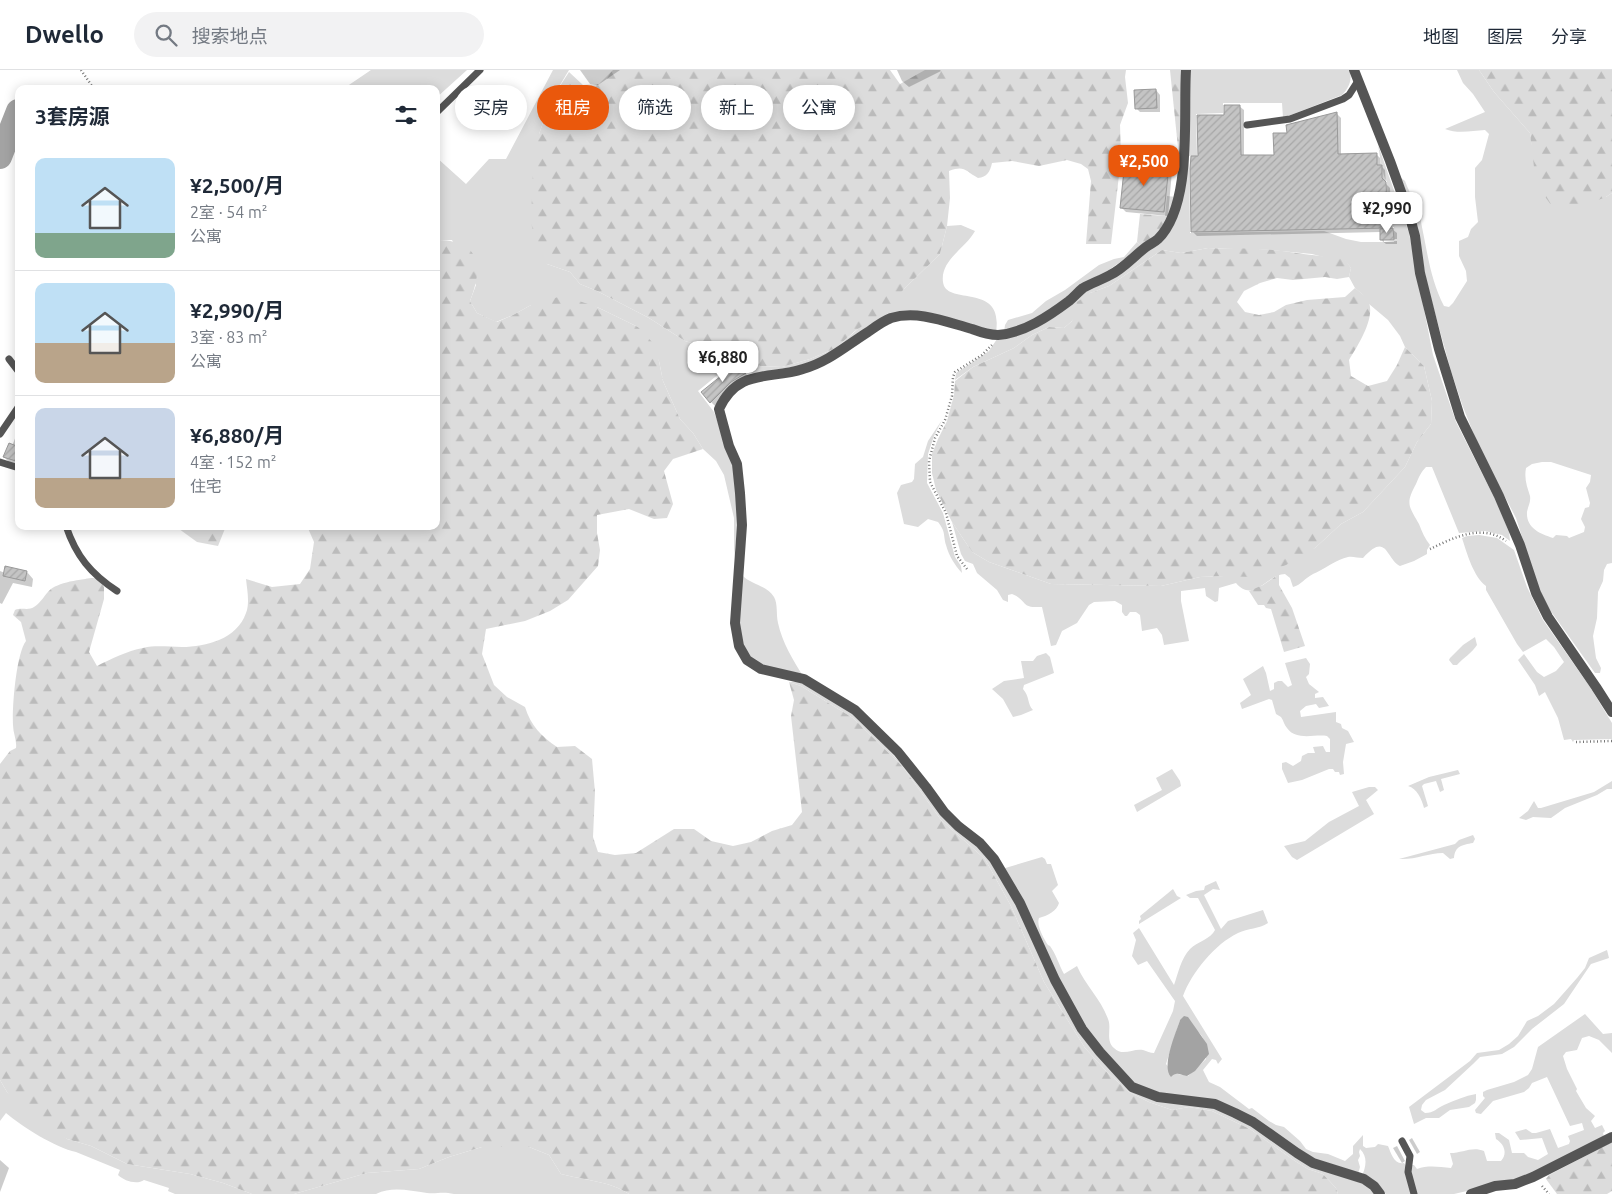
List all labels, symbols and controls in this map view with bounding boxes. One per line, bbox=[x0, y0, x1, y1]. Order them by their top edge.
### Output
search box bbox=[134, 12, 484, 57]
text: Dwello bbox=[25, 21, 104, 48]
icon: search bbox=[152, 21, 180, 49]
text: 搜索地点 bbox=[192, 25, 268, 47]
text: 地图 bbox=[1423, 26, 1459, 46]
text: 图层 bbox=[1487, 26, 1523, 46]
text: 分享 bbox=[1551, 26, 1587, 46]
chip: 买房 bbox=[455, 85, 527, 130]
chip: 租房 bbox=[537, 85, 609, 130]
chip: 筛选 bbox=[619, 85, 691, 130]
chip: 新上 bbox=[701, 85, 773, 130]
chip: 公寓 bbox=[783, 85, 855, 130]
icon: filters bbox=[392, 101, 420, 129]
text: 3套房源 bbox=[35, 104, 110, 128]
pin: ¥2,500 bbox=[1103, 144, 1185, 187]
text: ¥2,500 bbox=[1119, 152, 1169, 170]
text: ¥2,500/月 bbox=[190, 173, 284, 197]
icon: home bbox=[75, 178, 135, 238]
pin: ¥2,990 bbox=[1346, 191, 1428, 234]
text: ¥2,990 bbox=[1362, 199, 1412, 217]
text: 2室 · 54 m² bbox=[190, 203, 268, 221]
text: 公寓 bbox=[190, 227, 222, 245]
text: ¥2,990/月 bbox=[190, 298, 284, 322]
icon: home bbox=[75, 303, 135, 363]
text: 3室 · 83 m² bbox=[190, 328, 268, 346]
pin: ¥6,880 bbox=[682, 340, 764, 383]
text: ¥6,880 bbox=[698, 348, 748, 366]
text: 公寓 bbox=[190, 352, 222, 370]
text: ¥6,880/月 bbox=[190, 423, 284, 447]
icon: home bbox=[75, 428, 135, 488]
text: 4室 · 152 m² bbox=[190, 453, 277, 471]
text: 住宅 bbox=[190, 477, 222, 495]

